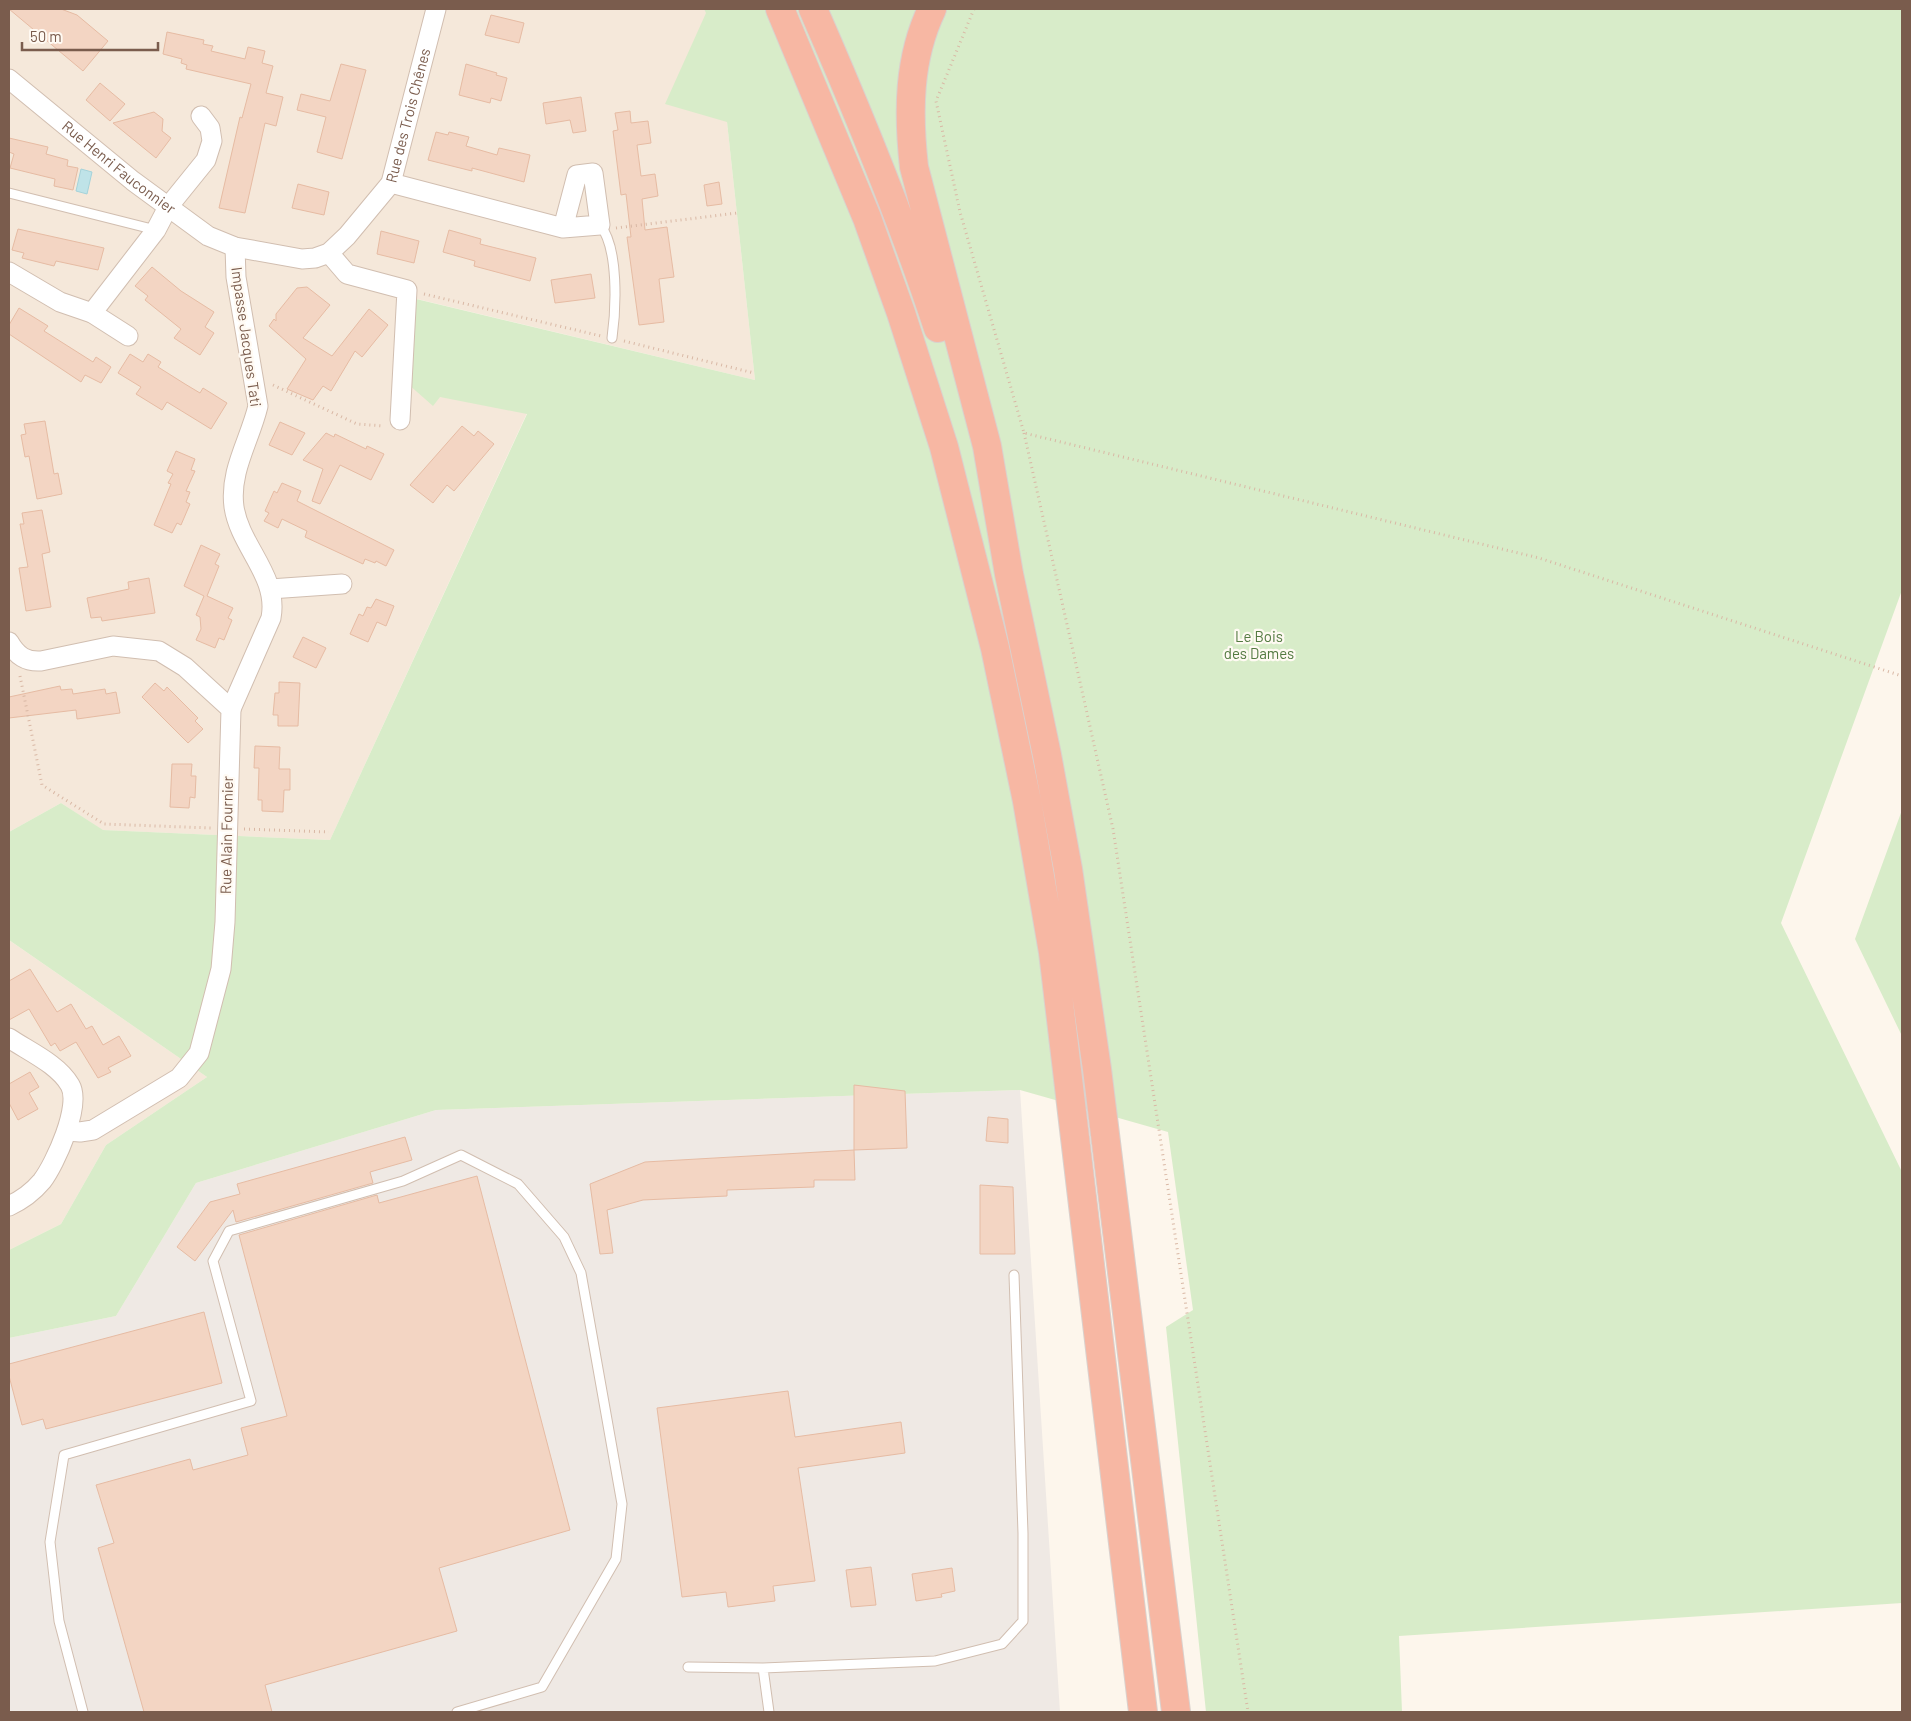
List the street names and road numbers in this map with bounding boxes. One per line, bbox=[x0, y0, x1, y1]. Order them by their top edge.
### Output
street label: Rue des Trois Chênes bbox=[381, 46, 433, 184]
street label: Rue Henri Fauconnier bbox=[59, 116, 180, 217]
street label: Impasse Jacques Tati bbox=[228, 266, 266, 408]
street label: Rue Alain Fournier bbox=[216, 775, 236, 894]

